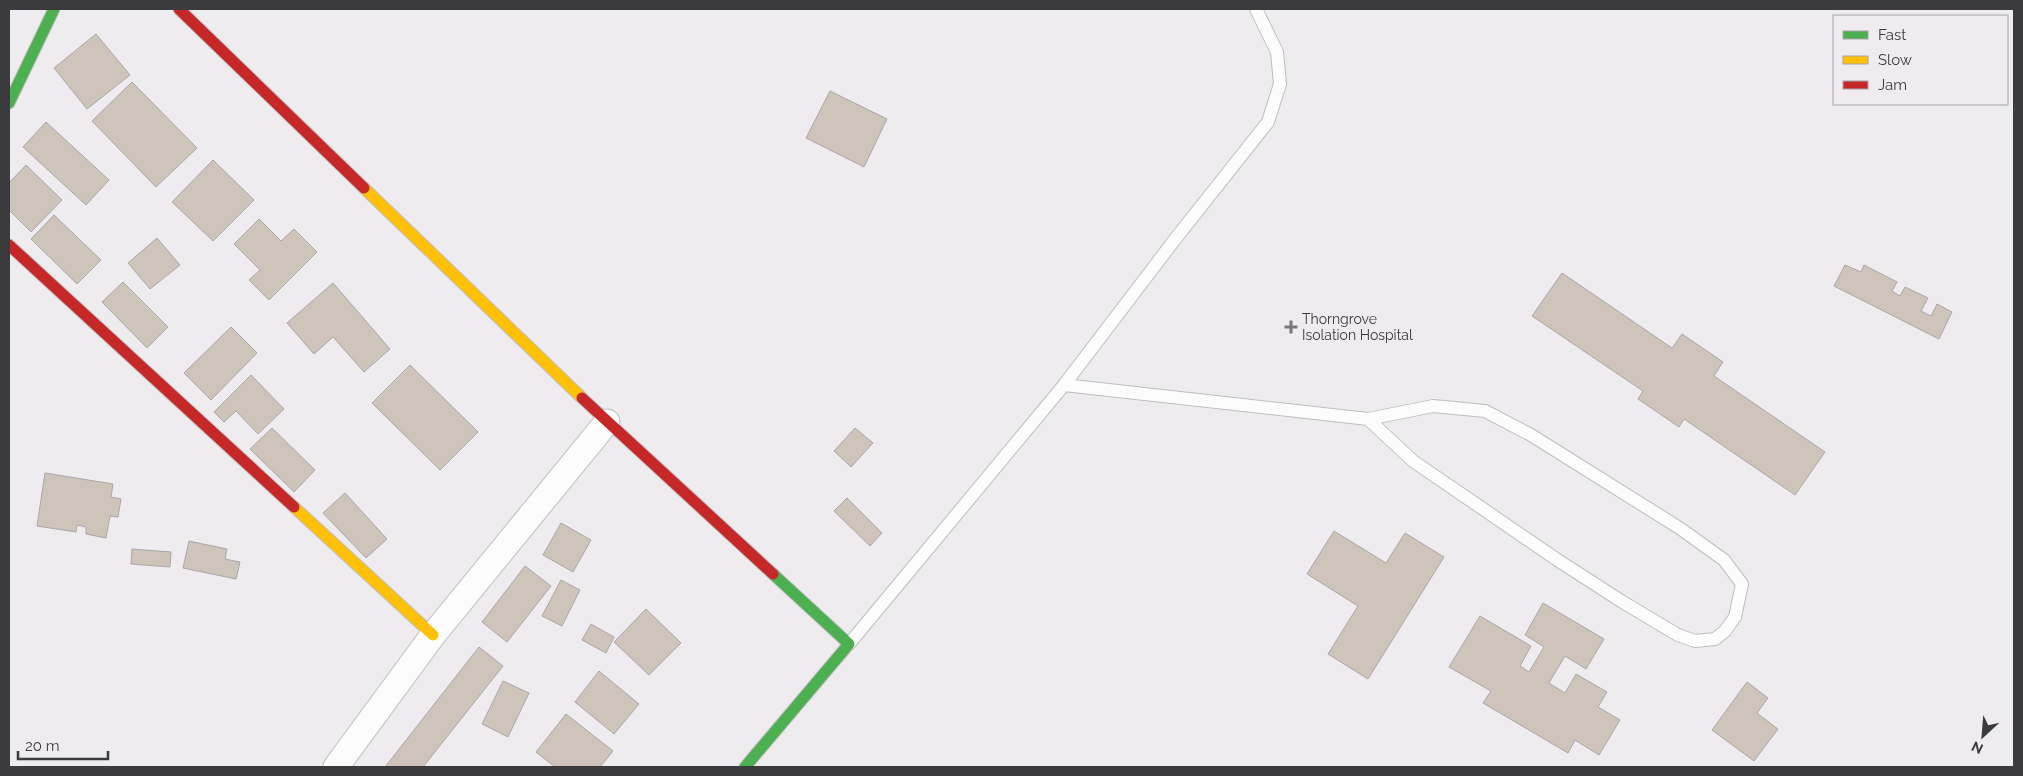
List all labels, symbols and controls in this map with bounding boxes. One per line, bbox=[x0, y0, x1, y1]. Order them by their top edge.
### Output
legend bbox=[1833, 15, 2008, 105]
text: Fast bbox=[1878, 26, 1906, 44]
text: Slow bbox=[1878, 51, 1912, 69]
text: Jam bbox=[1878, 76, 1907, 94]
place label: Thorngrove Isolation Hospital bbox=[1302, 311, 1413, 343]
marker: Thorngrove Isolation Hospital bbox=[1284, 320, 1298, 334]
north arrow bbox=[1958, 711, 2008, 761]
scale bar bbox=[18, 728, 108, 760]
text: 20 m bbox=[25, 737, 60, 755]
text: N bbox=[1969, 738, 1986, 757]

